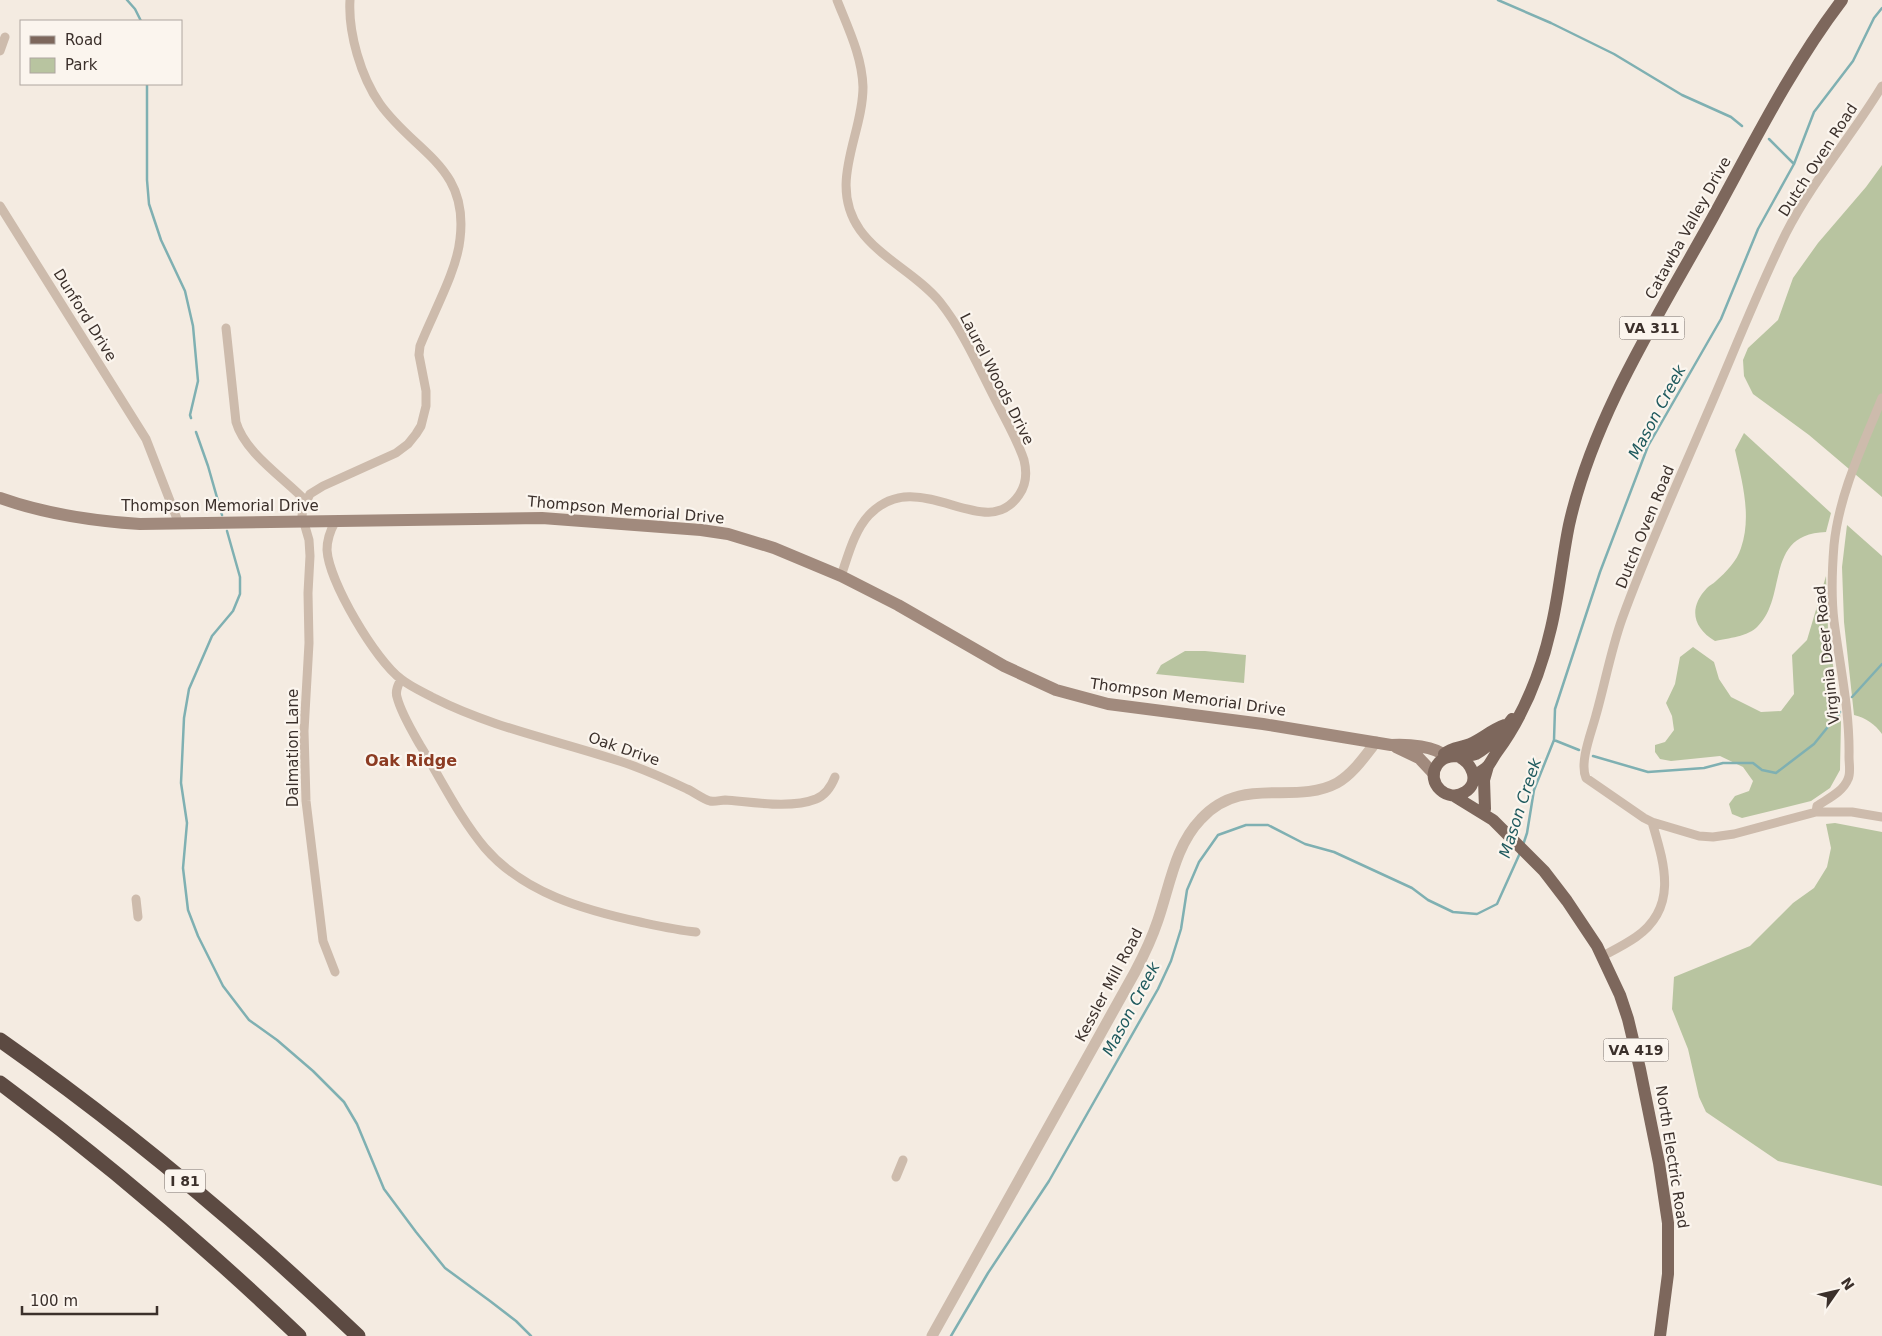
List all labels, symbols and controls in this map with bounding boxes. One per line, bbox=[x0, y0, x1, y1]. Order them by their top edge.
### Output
legend bbox=[20, 20, 182, 85]
text: Road bbox=[65, 31, 103, 49]
text: Park bbox=[65, 56, 98, 74]
street label: Dutch Oven Road bbox=[1775, 100, 1861, 220]
street label: Catawba Valley Drive bbox=[1641, 154, 1735, 302]
street label: Dunford Drive bbox=[49, 266, 121, 364]
street label: Laurel Woods Drive bbox=[956, 310, 1038, 448]
road number: VA 311 bbox=[1620, 316, 1684, 339]
water label: Mason Creek bbox=[1624, 361, 1690, 462]
street label: Dutch Oven Road bbox=[1612, 463, 1678, 591]
street label: Thompson Memorial Drive bbox=[526, 492, 725, 528]
street label: Thompson Memorial Drive bbox=[120, 497, 319, 515]
street label: Virginia Deer Road bbox=[1811, 584, 1843, 726]
street label: Thompson Memorial Drive bbox=[1088, 674, 1287, 720]
street label: Dalmation Lane bbox=[284, 689, 302, 807]
street label: Oak Drive bbox=[586, 728, 662, 770]
district label: Oak Ridge bbox=[365, 751, 457, 770]
water label: Mason Creek bbox=[1495, 755, 1545, 860]
street label: Kessler Mill Road bbox=[1071, 925, 1147, 1045]
water label: Mason Creek bbox=[1098, 958, 1164, 1059]
road number: VA 419 bbox=[1604, 1038, 1668, 1062]
street label: North Electric Road bbox=[1652, 1084, 1692, 1230]
road number: I 81 bbox=[165, 1170, 205, 1192]
north arrow bbox=[1812, 1266, 1862, 1316]
text: N bbox=[1838, 1274, 1858, 1293]
scale bar bbox=[22, 1284, 158, 1316]
text: 100 m bbox=[30, 1292, 78, 1310]

